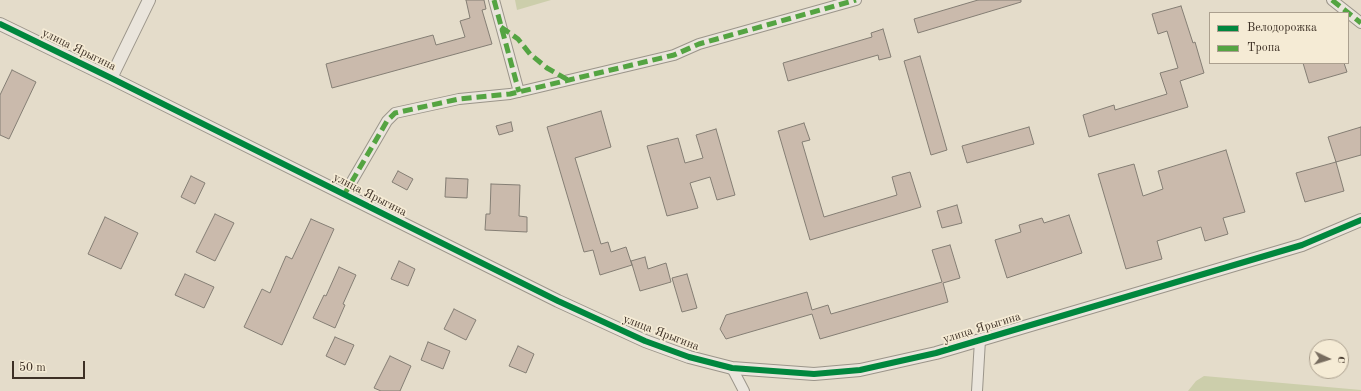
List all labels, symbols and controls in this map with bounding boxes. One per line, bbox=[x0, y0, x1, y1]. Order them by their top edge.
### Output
legend bbox=[1209, 12, 1349, 64]
text: Велодорожка bbox=[1247, 22, 1317, 34]
street label: улица Ярыгина bbox=[40, 26, 118, 74]
text: Тропа bbox=[1247, 42, 1280, 54]
street label: улица Ярыгина bbox=[331, 170, 409, 220]
street label: улица Ярыгина bbox=[941, 309, 1023, 347]
street label: улица Ярыгина bbox=[621, 312, 701, 354]
north arrow bbox=[1309, 339, 1349, 379]
scale bar bbox=[14, 353, 87, 379]
text: С bbox=[1335, 356, 1346, 364]
text: 50 m bbox=[19, 362, 46, 374]

